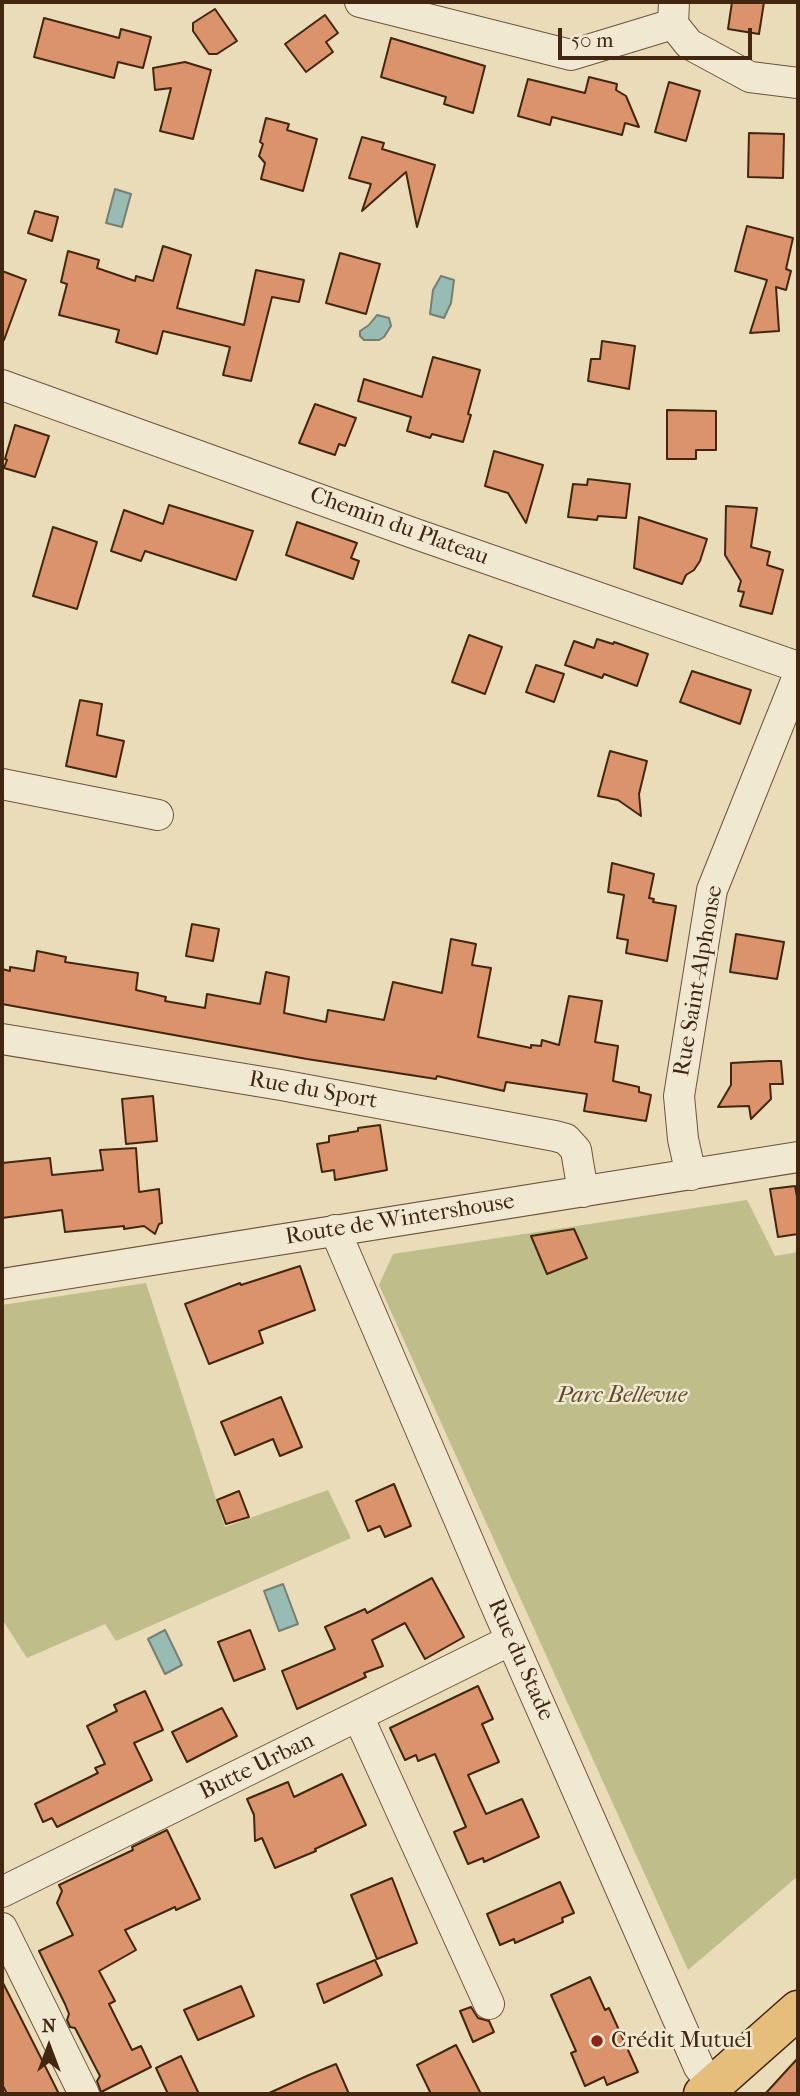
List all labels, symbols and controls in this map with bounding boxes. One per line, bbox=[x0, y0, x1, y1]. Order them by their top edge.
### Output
scale bar bbox=[562, 14, 756, 58]
text: 50 m bbox=[571, 28, 614, 52]
street label: Chemin du Plateau bbox=[306, 482, 492, 572]
street label: Rue Saint-Alphonse bbox=[669, 883, 729, 1079]
street label: Rue du Sport bbox=[247, 1066, 379, 1116]
street label: Route de Wintershouse bbox=[284, 1188, 516, 1252]
park label: Parc Bellevue bbox=[557, 1382, 687, 1410]
street label: Rue du Stade bbox=[481, 1595, 559, 1725]
street label: Butte Urban bbox=[195, 1727, 319, 1807]
north arrow bbox=[14, 2012, 84, 2082]
text: N bbox=[42, 2015, 56, 2037]
place label: Crédit Mutuel bbox=[611, 2027, 752, 2055]
marker: Crédit Mutuel bbox=[589, 2033, 605, 2049]

